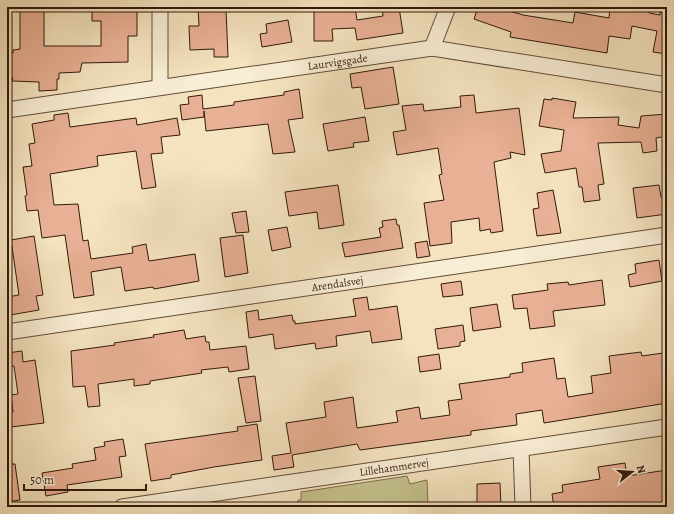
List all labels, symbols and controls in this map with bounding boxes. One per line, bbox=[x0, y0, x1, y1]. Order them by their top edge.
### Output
street label: Laurvigsgade bbox=[307, 50, 369, 74]
street label: Arendalsvej bbox=[310, 272, 364, 295]
north arrow bbox=[612, 452, 652, 492]
street label: Lillehammervej bbox=[358, 455, 430, 480]
text: N bbox=[633, 463, 649, 475]
scale bar bbox=[24, 466, 146, 492]
text: 50 m bbox=[30, 472, 54, 488]

